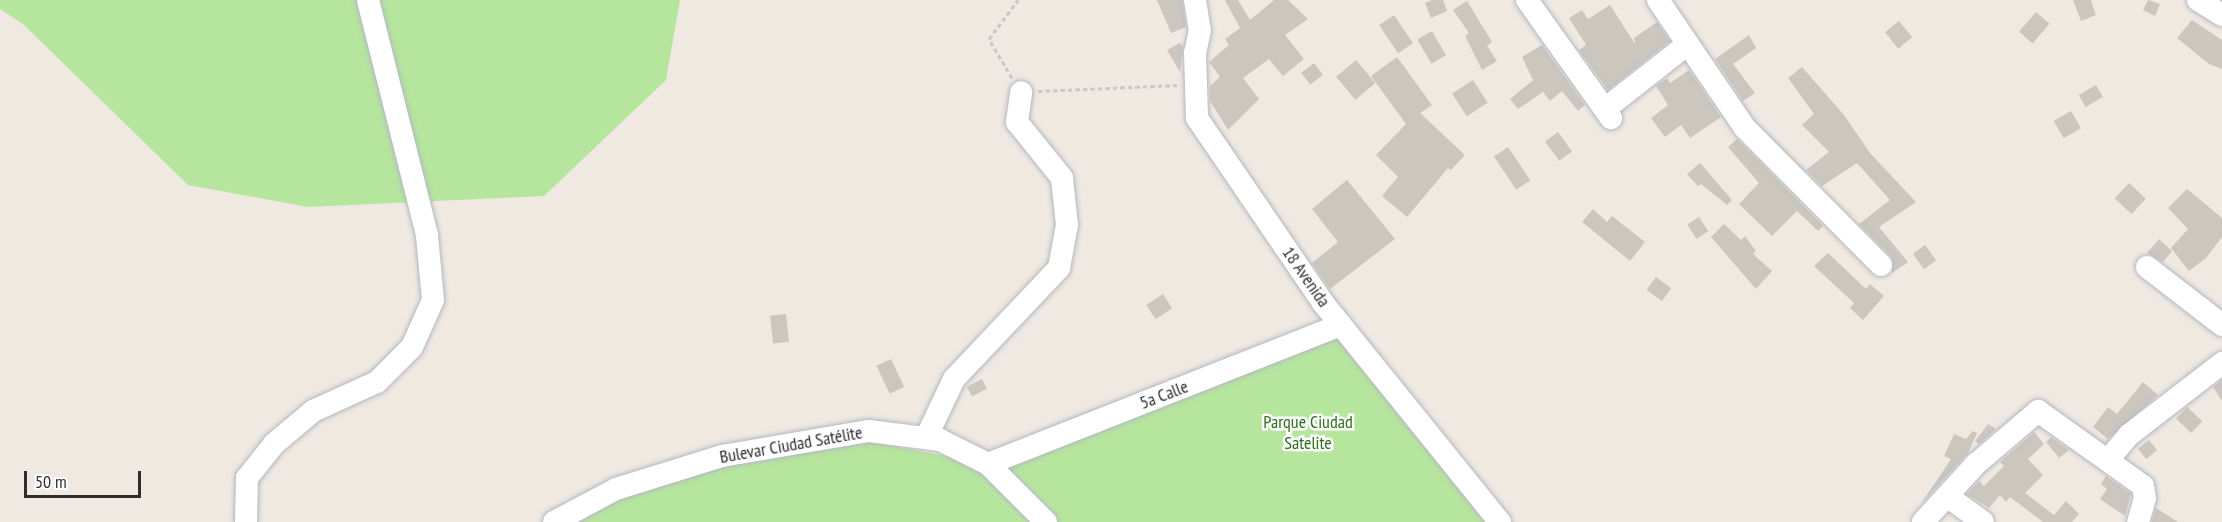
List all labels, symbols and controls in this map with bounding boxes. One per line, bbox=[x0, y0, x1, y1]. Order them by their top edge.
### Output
street label: 18 Avenida bbox=[1277, 242, 1335, 312]
street label: 5a Calle bbox=[1137, 376, 1191, 414]
park label: Parque Ciudad Satelite bbox=[1263, 412, 1353, 454]
street label: Bulevar Ciudad Satélite bbox=[718, 422, 864, 468]
scale bar bbox=[27, 459, 144, 497]
text: 50 m bbox=[35, 470, 67, 493]

